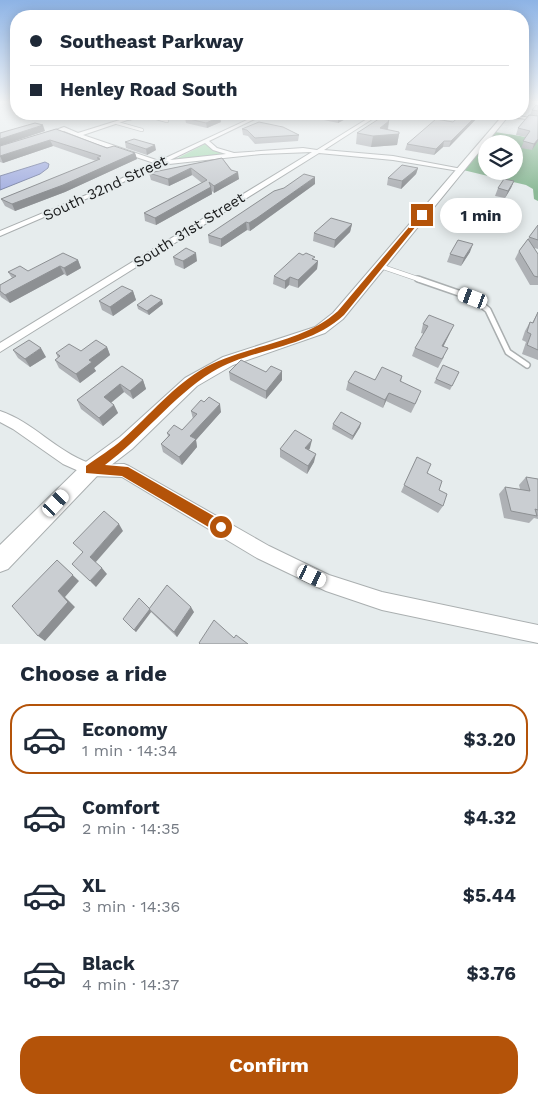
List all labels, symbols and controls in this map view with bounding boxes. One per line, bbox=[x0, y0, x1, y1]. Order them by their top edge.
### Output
text: Southeast Parkway bbox=[60, 30, 243, 53]
text: Henley Road South bbox=[60, 78, 238, 101]
map controls bbox=[478, 135, 523, 180]
button: layers bbox=[478, 135, 523, 180]
street label: South 32nd Street bbox=[40, 151, 171, 225]
street label: South 31st Street bbox=[130, 188, 248, 271]
callout: 1 min bbox=[440, 198, 522, 232]
route end bbox=[411, 204, 433, 226]
text: 1 min bbox=[460, 206, 502, 225]
car bbox=[456, 286, 489, 310]
car bbox=[40, 487, 71, 519]
route start bbox=[210, 516, 232, 538]
car bbox=[295, 563, 328, 589]
text: Choose a ride bbox=[20, 661, 167, 686]
icon: car bbox=[22, 717, 67, 762]
text: Economy bbox=[82, 718, 167, 741]
text: $3.20 bbox=[463, 728, 516, 751]
text: 1 min · 14:34 bbox=[82, 741, 177, 760]
icon: car bbox=[22, 795, 67, 840]
text: Comfort bbox=[82, 796, 160, 819]
text: $4.32 bbox=[464, 806, 516, 829]
text: 2 min · 14:35 bbox=[82, 819, 180, 838]
icon: car bbox=[22, 873, 67, 918]
text: XL bbox=[82, 874, 106, 897]
text: $5.44 bbox=[463, 884, 516, 907]
text: 3 min · 14:36 bbox=[82, 897, 180, 916]
icon: car bbox=[22, 951, 67, 996]
text: Black bbox=[82, 952, 135, 975]
text: $3.76 bbox=[466, 962, 516, 985]
text: 4 min · 14:37 bbox=[82, 975, 179, 994]
button: Confirm bbox=[20, 1036, 518, 1094]

